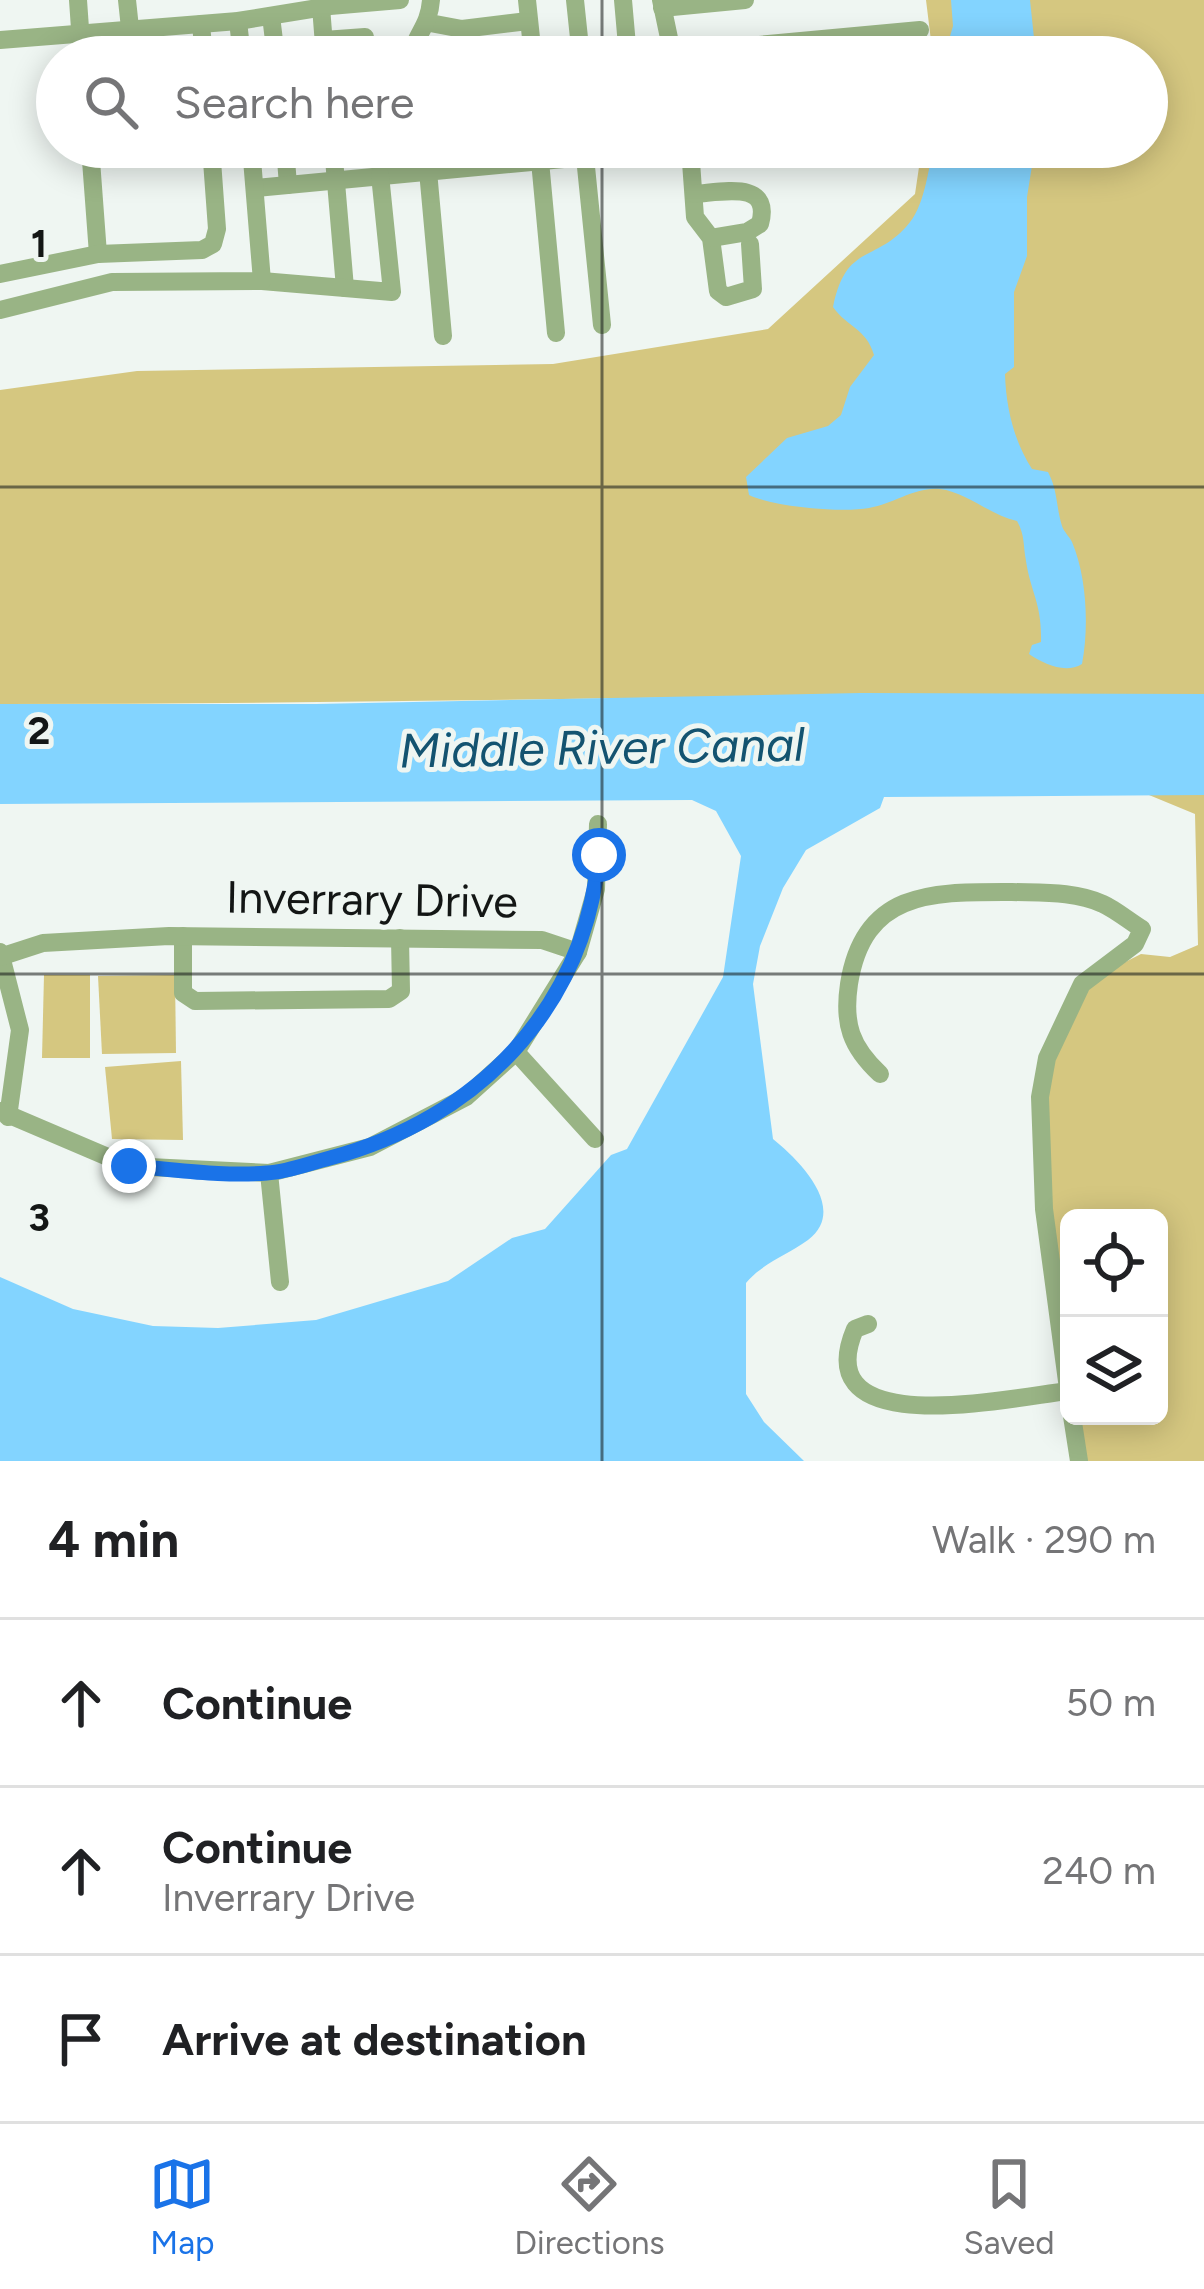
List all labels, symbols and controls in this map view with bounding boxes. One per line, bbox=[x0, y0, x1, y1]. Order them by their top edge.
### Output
search box bbox=[36, 36, 1168, 168]
icon: search bbox=[78, 69, 144, 135]
text: Search here bbox=[174, 75, 414, 129]
text: 1 bbox=[31, 220, 47, 267]
text: 2 bbox=[28, 707, 50, 754]
water label: Middle River Canal bbox=[399, 714, 806, 780]
route start bbox=[572, 828, 626, 882]
street label: Inverrary Drive bbox=[226, 869, 518, 929]
route end bbox=[102, 1139, 156, 1193]
text: 3 bbox=[28, 1194, 50, 1241]
map controls bbox=[1060, 1209, 1168, 1425]
button: locate bbox=[1060, 1209, 1168, 1317]
button: layers bbox=[1060, 1317, 1168, 1425]
text: 4 min bbox=[48, 1509, 179, 1570]
text: Walk · 290 m bbox=[932, 1516, 1156, 1563]
icon: ahead bbox=[48, 1670, 114, 1736]
text: Continue bbox=[162, 1676, 352, 1730]
text: 50 m bbox=[1066, 1679, 1156, 1726]
text: Continue bbox=[162, 1820, 352, 1874]
icon: ahead bbox=[48, 1838, 114, 1904]
text: 240 m bbox=[1042, 1847, 1156, 1894]
text: Inverrary Drive bbox=[162, 1874, 415, 1921]
icon: arrive bbox=[48, 2006, 114, 2072]
text: Arrive at destination bbox=[162, 2012, 586, 2066]
tab: Map bbox=[149, 2151, 215, 2262]
tab: Directions bbox=[514, 2151, 665, 2262]
tab: Saved bbox=[964, 2151, 1055, 2262]

